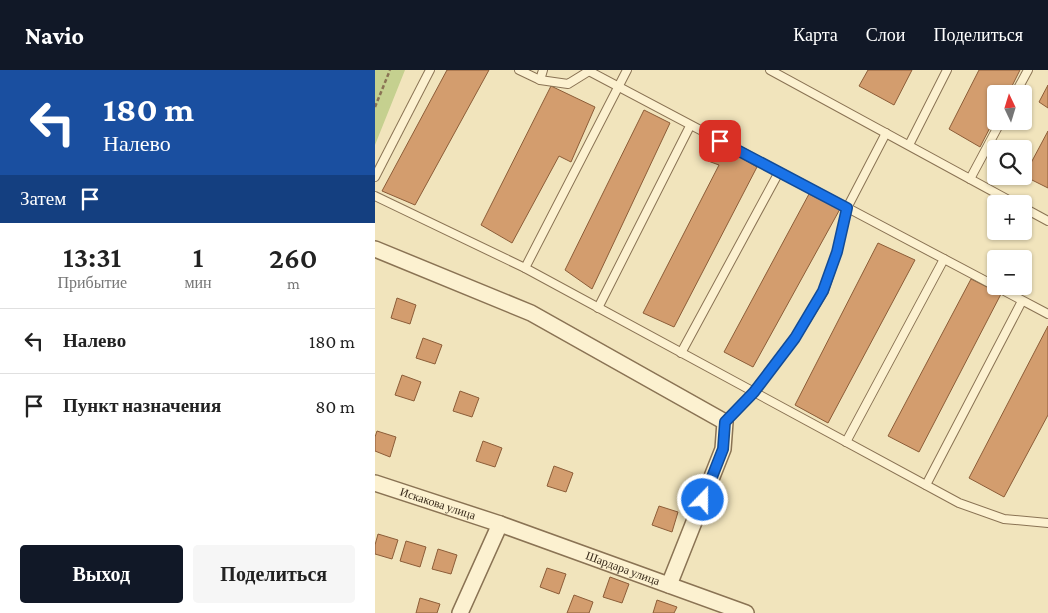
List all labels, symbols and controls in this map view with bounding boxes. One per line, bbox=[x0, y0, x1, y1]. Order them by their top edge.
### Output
text: Navio bbox=[25, 22, 84, 49]
text: Карта bbox=[793, 25, 838, 45]
text: Слои bbox=[866, 25, 905, 45]
text: Поделиться bbox=[933, 25, 1023, 45]
north arrow bbox=[987, 85, 1033, 130]
map controls bbox=[987, 85, 1032, 295]
icon: left bbox=[20, 90, 85, 155]
text: 180 m bbox=[103, 90, 194, 129]
pin bbox=[699, 120, 741, 162]
icon: arrive bbox=[706, 127, 734, 155]
text: Налево bbox=[103, 131, 171, 156]
button: search bbox=[987, 140, 1032, 185]
icon: arrive bbox=[76, 185, 104, 213]
text: Затем bbox=[20, 188, 66, 209]
button: + bbox=[987, 195, 1032, 240]
text: 13:31 bbox=[63, 240, 121, 273]
text: 1 bbox=[193, 240, 203, 273]
text: 260 bbox=[269, 241, 318, 274]
button: − bbox=[987, 250, 1032, 295]
text: Прибытие bbox=[57, 274, 127, 291]
text: мин bbox=[184, 274, 212, 291]
text: m bbox=[287, 275, 300, 292]
icon: left bbox=[20, 327, 48, 355]
text: Налево bbox=[63, 330, 126, 351]
text: 180 m bbox=[309, 331, 355, 352]
icon: arrive bbox=[20, 392, 48, 420]
text: Пункт назначения bbox=[63, 395, 221, 416]
text: 80 m bbox=[315, 396, 355, 417]
position arrow bbox=[676, 473, 728, 525]
street label: Искакова улица bbox=[398, 485, 478, 523]
button: Выход bbox=[20, 545, 183, 603]
button: Поделиться bbox=[193, 545, 355, 603]
street label: Шардара улица bbox=[584, 549, 662, 588]

